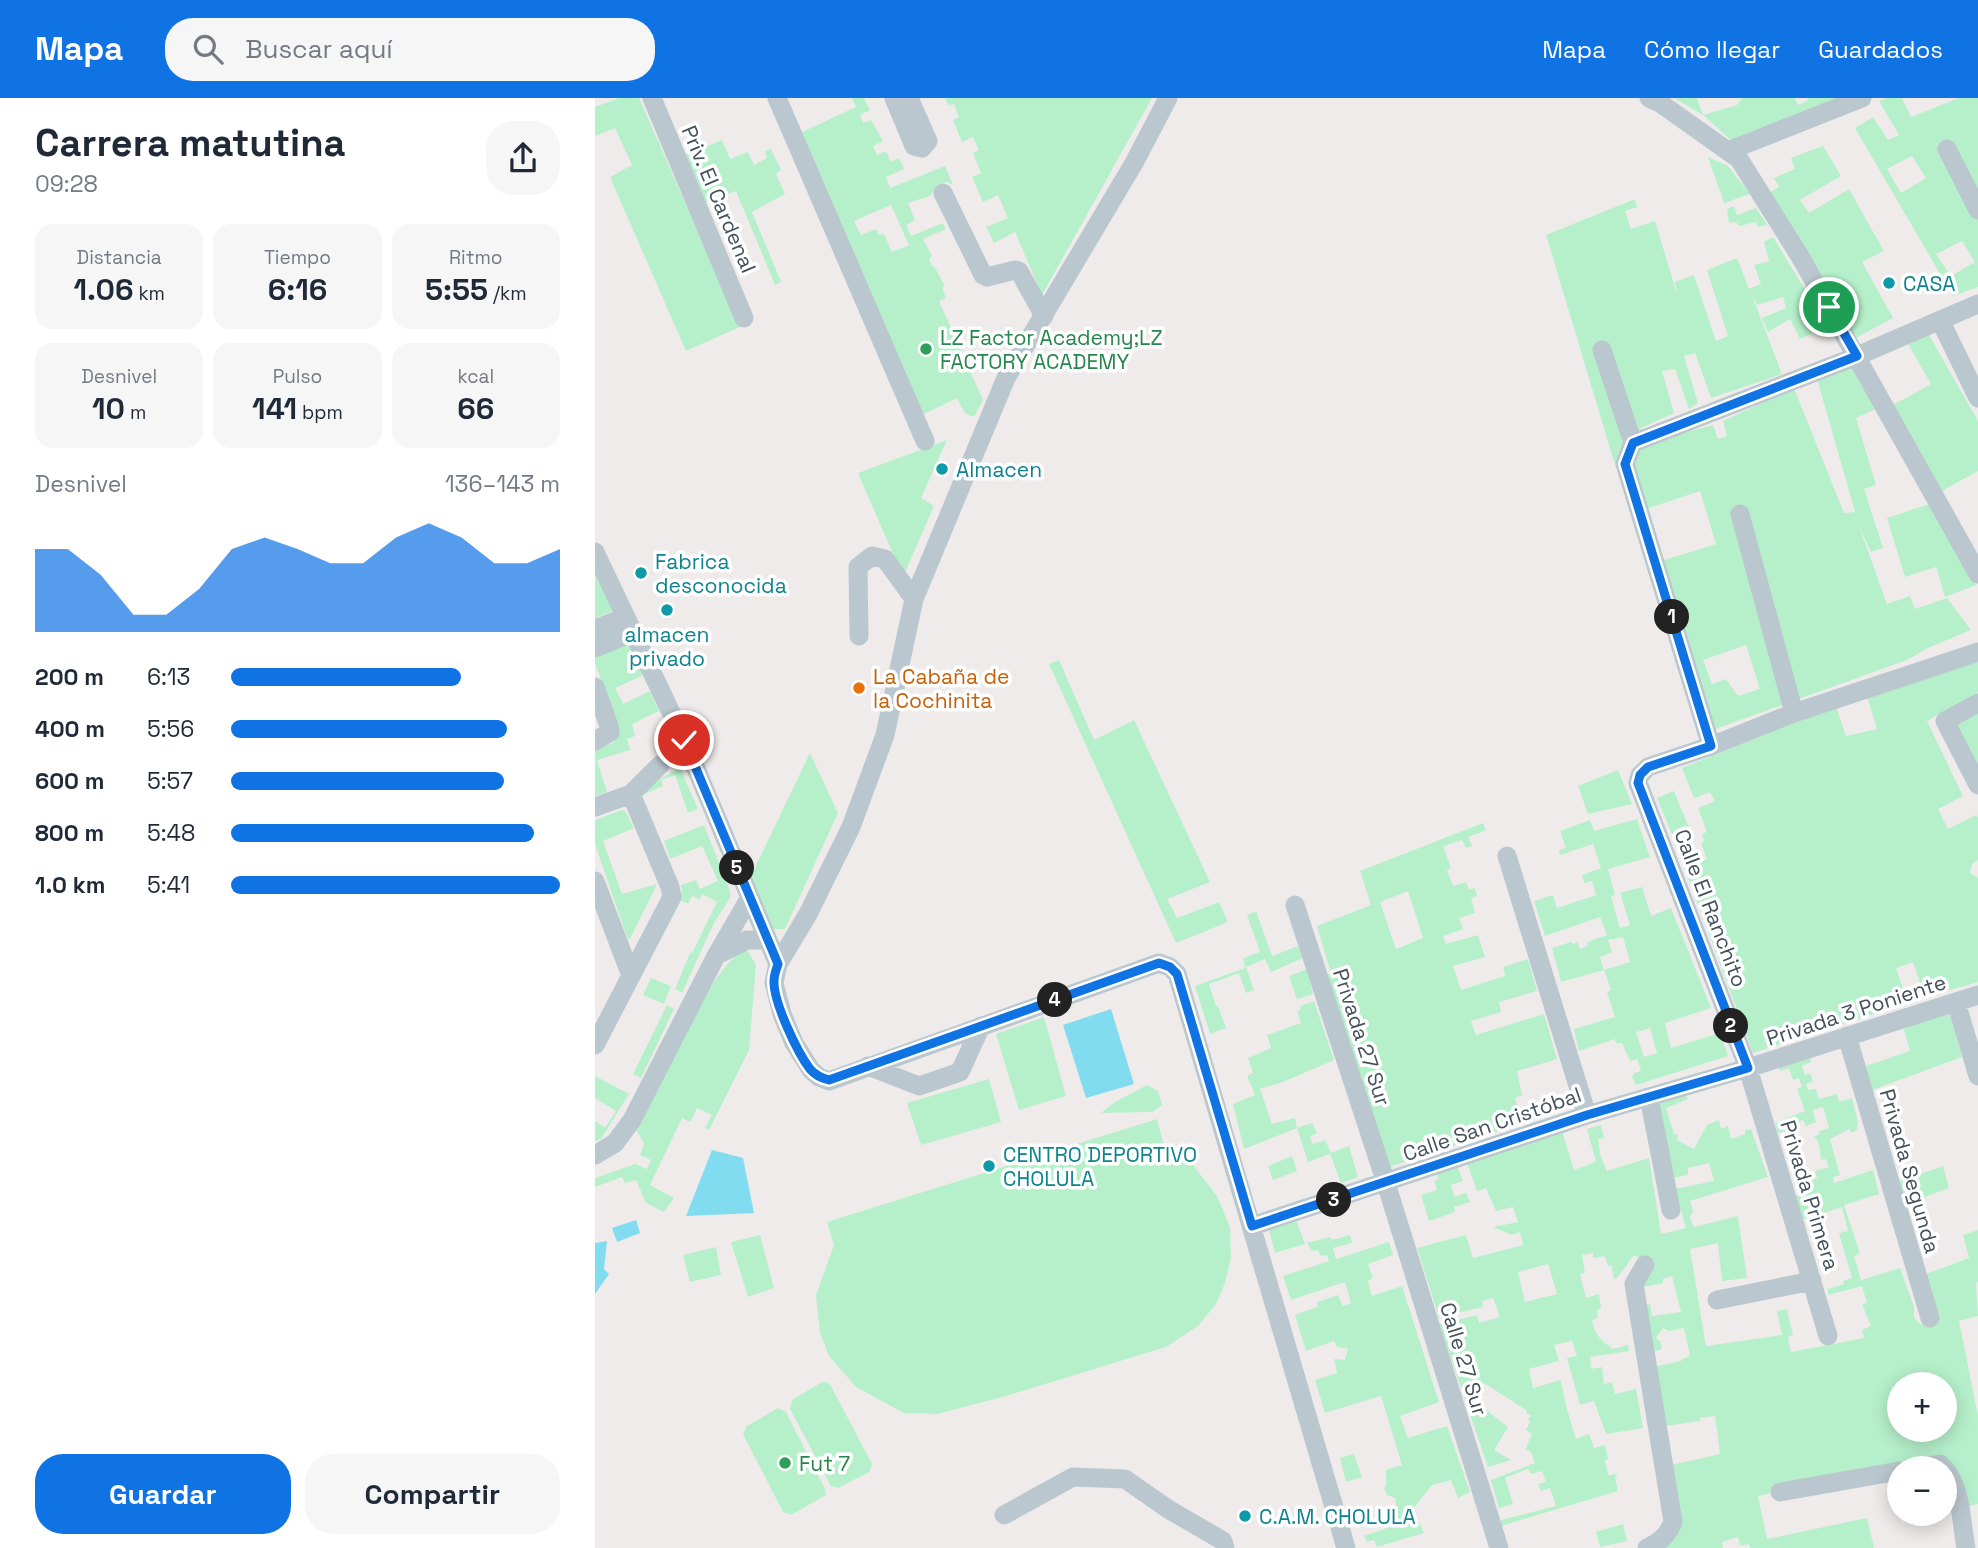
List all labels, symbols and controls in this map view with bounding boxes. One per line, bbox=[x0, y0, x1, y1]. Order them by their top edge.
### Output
search box bbox=[165, 18, 655, 81]
text: Mapa bbox=[35, 28, 123, 70]
icon: search bbox=[189, 30, 227, 68]
text: Buscar aquí bbox=[245, 32, 393, 66]
text: Mapa bbox=[1542, 34, 1606, 65]
text: Cómo llegar bbox=[1644, 34, 1780, 65]
text: Guardados bbox=[1818, 34, 1943, 65]
text: Carrera matutina bbox=[35, 119, 346, 167]
button: share bbox=[486, 121, 560, 195]
street label: Priv. El Cardenal bbox=[676, 121, 762, 277]
text: 09:28 bbox=[35, 169, 98, 199]
text: Distancia bbox=[77, 245, 162, 270]
text: Tiempo bbox=[264, 245, 331, 270]
text: Ritmo bbox=[449, 245, 503, 270]
text: 1.06 bbox=[73, 270, 134, 309]
text: 6:16 bbox=[268, 270, 327, 309]
text: 5:55 bbox=[425, 270, 488, 309]
place label: CASA bbox=[1903, 270, 1956, 297]
marker: CASA bbox=[1881, 275, 1897, 291]
pin bbox=[1799, 277, 1859, 337]
text: km bbox=[134, 281, 165, 306]
text: /km bbox=[488, 281, 527, 306]
icon: arrive bbox=[1810, 288, 1848, 326]
place label: LZ Factor Academy;LZ FACTORY ACADEMY bbox=[940, 324, 1163, 375]
marker: LZ Factor Academy;LZ FACTORY ACADEMY bbox=[918, 341, 934, 357]
text: Desnivel bbox=[81, 364, 157, 389]
text: Pulso bbox=[273, 364, 322, 389]
text: kcal bbox=[457, 364, 494, 389]
text: 10 bbox=[92, 389, 125, 428]
text: 141 bbox=[252, 389, 297, 428]
text: 66 bbox=[457, 389, 494, 428]
text: m bbox=[125, 400, 146, 425]
text: bpm bbox=[297, 400, 343, 425]
place label: Almacen bbox=[956, 456, 1042, 483]
marker: Almacen bbox=[934, 461, 950, 477]
text: Desnivel bbox=[35, 469, 127, 499]
text: 136–143 m bbox=[445, 469, 560, 499]
place label: Fabrica desconocida bbox=[655, 548, 787, 599]
marker: Fabrica desconocida bbox=[633, 565, 649, 581]
pin: 1 bbox=[1655, 600, 1689, 634]
marker: almacen privado bbox=[659, 602, 675, 618]
text: 1 bbox=[1667, 604, 1676, 629]
place label: almacen privado bbox=[625, 621, 709, 672]
text: 200 m bbox=[35, 662, 104, 692]
text: 6:13 bbox=[147, 662, 190, 692]
place label: La Cabaña de la Cochinita bbox=[873, 663, 1009, 714]
marker: La Cabaña de la Cochinita bbox=[851, 680, 867, 696]
pin bbox=[654, 710, 714, 770]
text: 400 m bbox=[35, 714, 105, 744]
text: 5:56 bbox=[147, 714, 194, 744]
icon: check bbox=[665, 721, 703, 759]
text: 600 m bbox=[35, 766, 105, 796]
text: 5:57 bbox=[147, 766, 193, 796]
text: 800 m bbox=[35, 818, 104, 848]
text: 5:48 bbox=[147, 818, 195, 848]
street label: Calle El Ranchito bbox=[1668, 825, 1754, 991]
pin: 5 bbox=[719, 850, 755, 886]
text: 5 bbox=[731, 855, 742, 880]
text: 1.0 km bbox=[35, 870, 105, 900]
text: 5:41 bbox=[147, 870, 190, 900]
street label: Privada 27 Sur bbox=[1327, 965, 1397, 1109]
street label: Privada 3 Poniente bbox=[1763, 968, 1949, 1052]
pin: 4 bbox=[1037, 982, 1072, 1018]
text: 4 bbox=[1048, 987, 1061, 1012]
pin: 2 bbox=[1713, 1009, 1749, 1044]
text: 2 bbox=[1725, 1013, 1736, 1038]
street label: Calle San Cristóbal bbox=[1399, 1081, 1585, 1167]
street label: Privada Segunda bbox=[1874, 1086, 1946, 1256]
street label: Privada Primera bbox=[1774, 1117, 1846, 1273]
place label: CENTRO DEPORTIVO CHOLULA bbox=[1003, 1141, 1197, 1192]
marker: CENTRO DEPORTIVO CHOLULA bbox=[981, 1158, 997, 1174]
pin: 3 bbox=[1317, 1182, 1351, 1218]
text: 3 bbox=[1328, 1187, 1339, 1212]
street label: Calle 27 Sur bbox=[1434, 1299, 1494, 1419]
map controls bbox=[1887, 1372, 1957, 1526]
button: + bbox=[1887, 1372, 1957, 1442]
place label: Fut 7 bbox=[799, 1450, 850, 1477]
button: Guardar bbox=[35, 1454, 291, 1534]
button: Compartir bbox=[305, 1454, 560, 1534]
marker: Fut 7 bbox=[777, 1455, 793, 1471]
button: − bbox=[1887, 1456, 1957, 1526]
place label: C.A.M. CHOLULA bbox=[1259, 1503, 1416, 1530]
marker: C.A.M. CHOLULA bbox=[1237, 1508, 1253, 1524]

